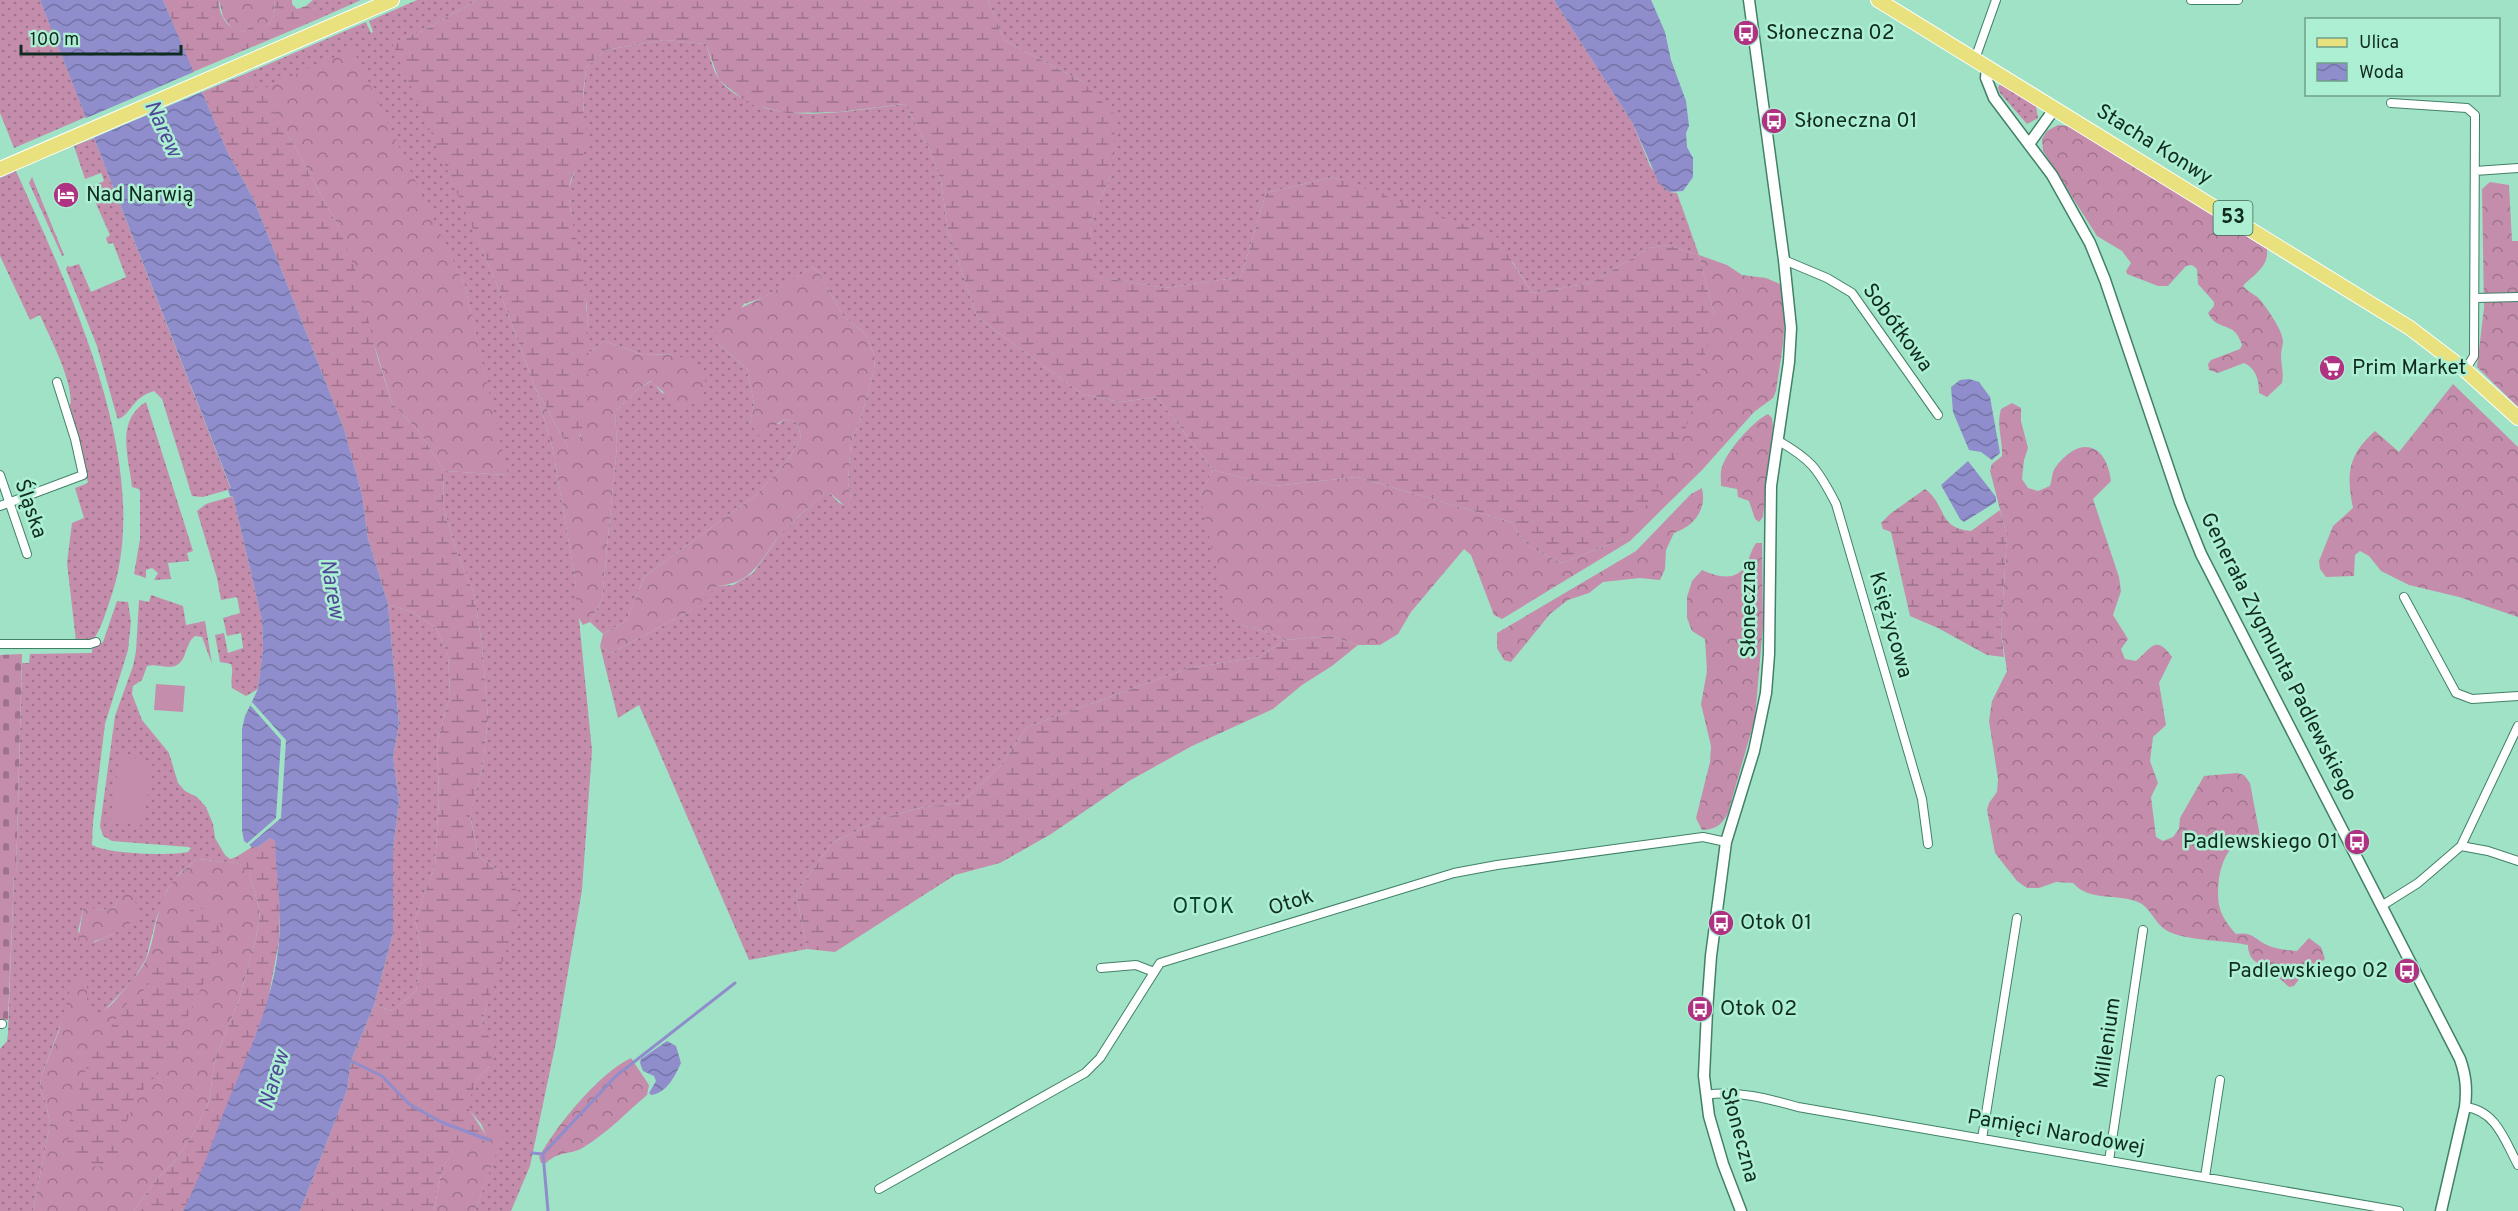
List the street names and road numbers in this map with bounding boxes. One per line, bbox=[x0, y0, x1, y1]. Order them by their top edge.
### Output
street label: Stacha Konwy bbox=[2091, 98, 2217, 192]
road number: 53 bbox=[2214, 201, 2252, 235]
street label: Sobótkowa bbox=[1856, 278, 1938, 378]
street label: Śląska bbox=[7, 476, 54, 542]
street label: Generała Zygmunta Padlewskiego bbox=[2193, 508, 2363, 806]
street label: Słoneczna bbox=[1736, 560, 1763, 658]
street label: Księżycowa bbox=[1862, 569, 1918, 681]
street label: Otok bbox=[1265, 883, 1317, 923]
street label: Millenium bbox=[2088, 996, 2128, 1090]
street label: Słoneczna bbox=[1713, 1084, 1765, 1186]
street label: Pamięci Narodowej bbox=[1965, 1104, 2147, 1162]

